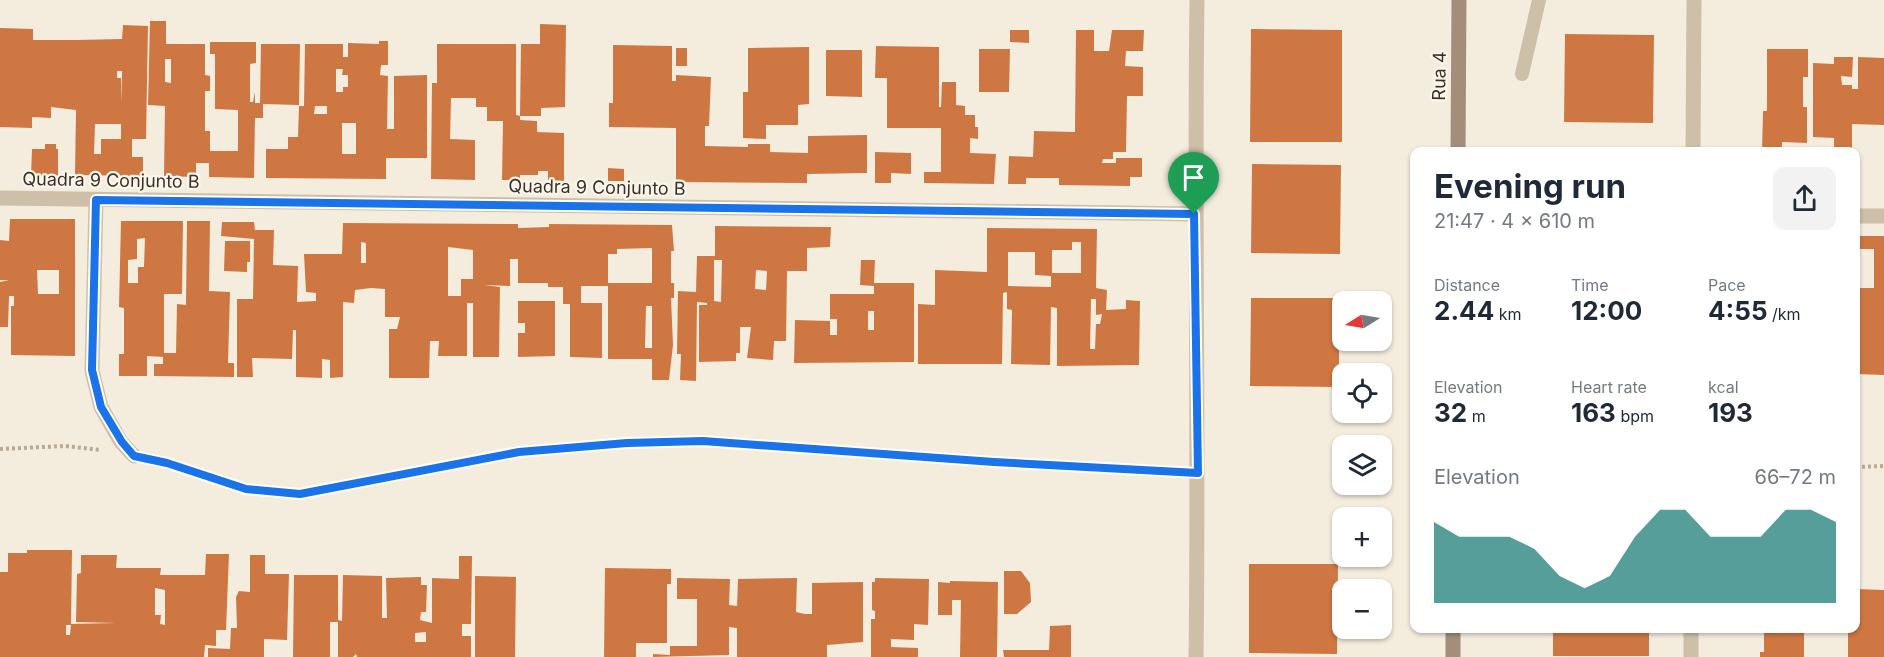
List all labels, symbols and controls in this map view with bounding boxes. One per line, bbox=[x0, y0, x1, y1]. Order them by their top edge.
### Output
street label: Rua 4 bbox=[1428, 51, 1450, 101]
pin bbox=[1168, 152, 1219, 214]
icon: arrive bbox=[1177, 161, 1210, 194]
text: Evening run bbox=[1434, 166, 1626, 206]
button: share bbox=[1773, 167, 1836, 230]
street label: Quadra 9 Conjunto B bbox=[22, 168, 200, 192]
street label: Quadra 9 Conjunto B bbox=[508, 175, 686, 199]
text: 21:47 · 4 × 610 m bbox=[1434, 209, 1595, 233]
text: Distance bbox=[1434, 275, 1500, 295]
text: Time bbox=[1571, 275, 1609, 295]
text: Pace bbox=[1708, 275, 1746, 295]
north arrow bbox=[1332, 291, 1392, 351]
map controls bbox=[1332, 291, 1392, 639]
text: 2.44 bbox=[1434, 295, 1494, 326]
text: 12:00 bbox=[1571, 295, 1642, 326]
text: 4:55 bbox=[1708, 295, 1768, 326]
text: km bbox=[1494, 304, 1522, 324]
text: /km bbox=[1768, 304, 1801, 324]
button: locate bbox=[1332, 363, 1392, 423]
text: Elevation bbox=[1434, 377, 1503, 397]
text: Heart rate bbox=[1571, 377, 1647, 397]
text: kcal bbox=[1708, 377, 1739, 397]
text: 32 bbox=[1434, 397, 1467, 428]
text: 163 bbox=[1571, 397, 1616, 428]
text: 193 bbox=[1708, 397, 1753, 428]
text: m bbox=[1467, 406, 1486, 426]
text: bpm bbox=[1616, 406, 1654, 426]
button: layers bbox=[1332, 435, 1392, 495]
text: Elevation bbox=[1434, 465, 1520, 489]
text: 66–72 m bbox=[1755, 465, 1836, 489]
button: + bbox=[1332, 507, 1392, 567]
button: − bbox=[1332, 579, 1392, 639]

